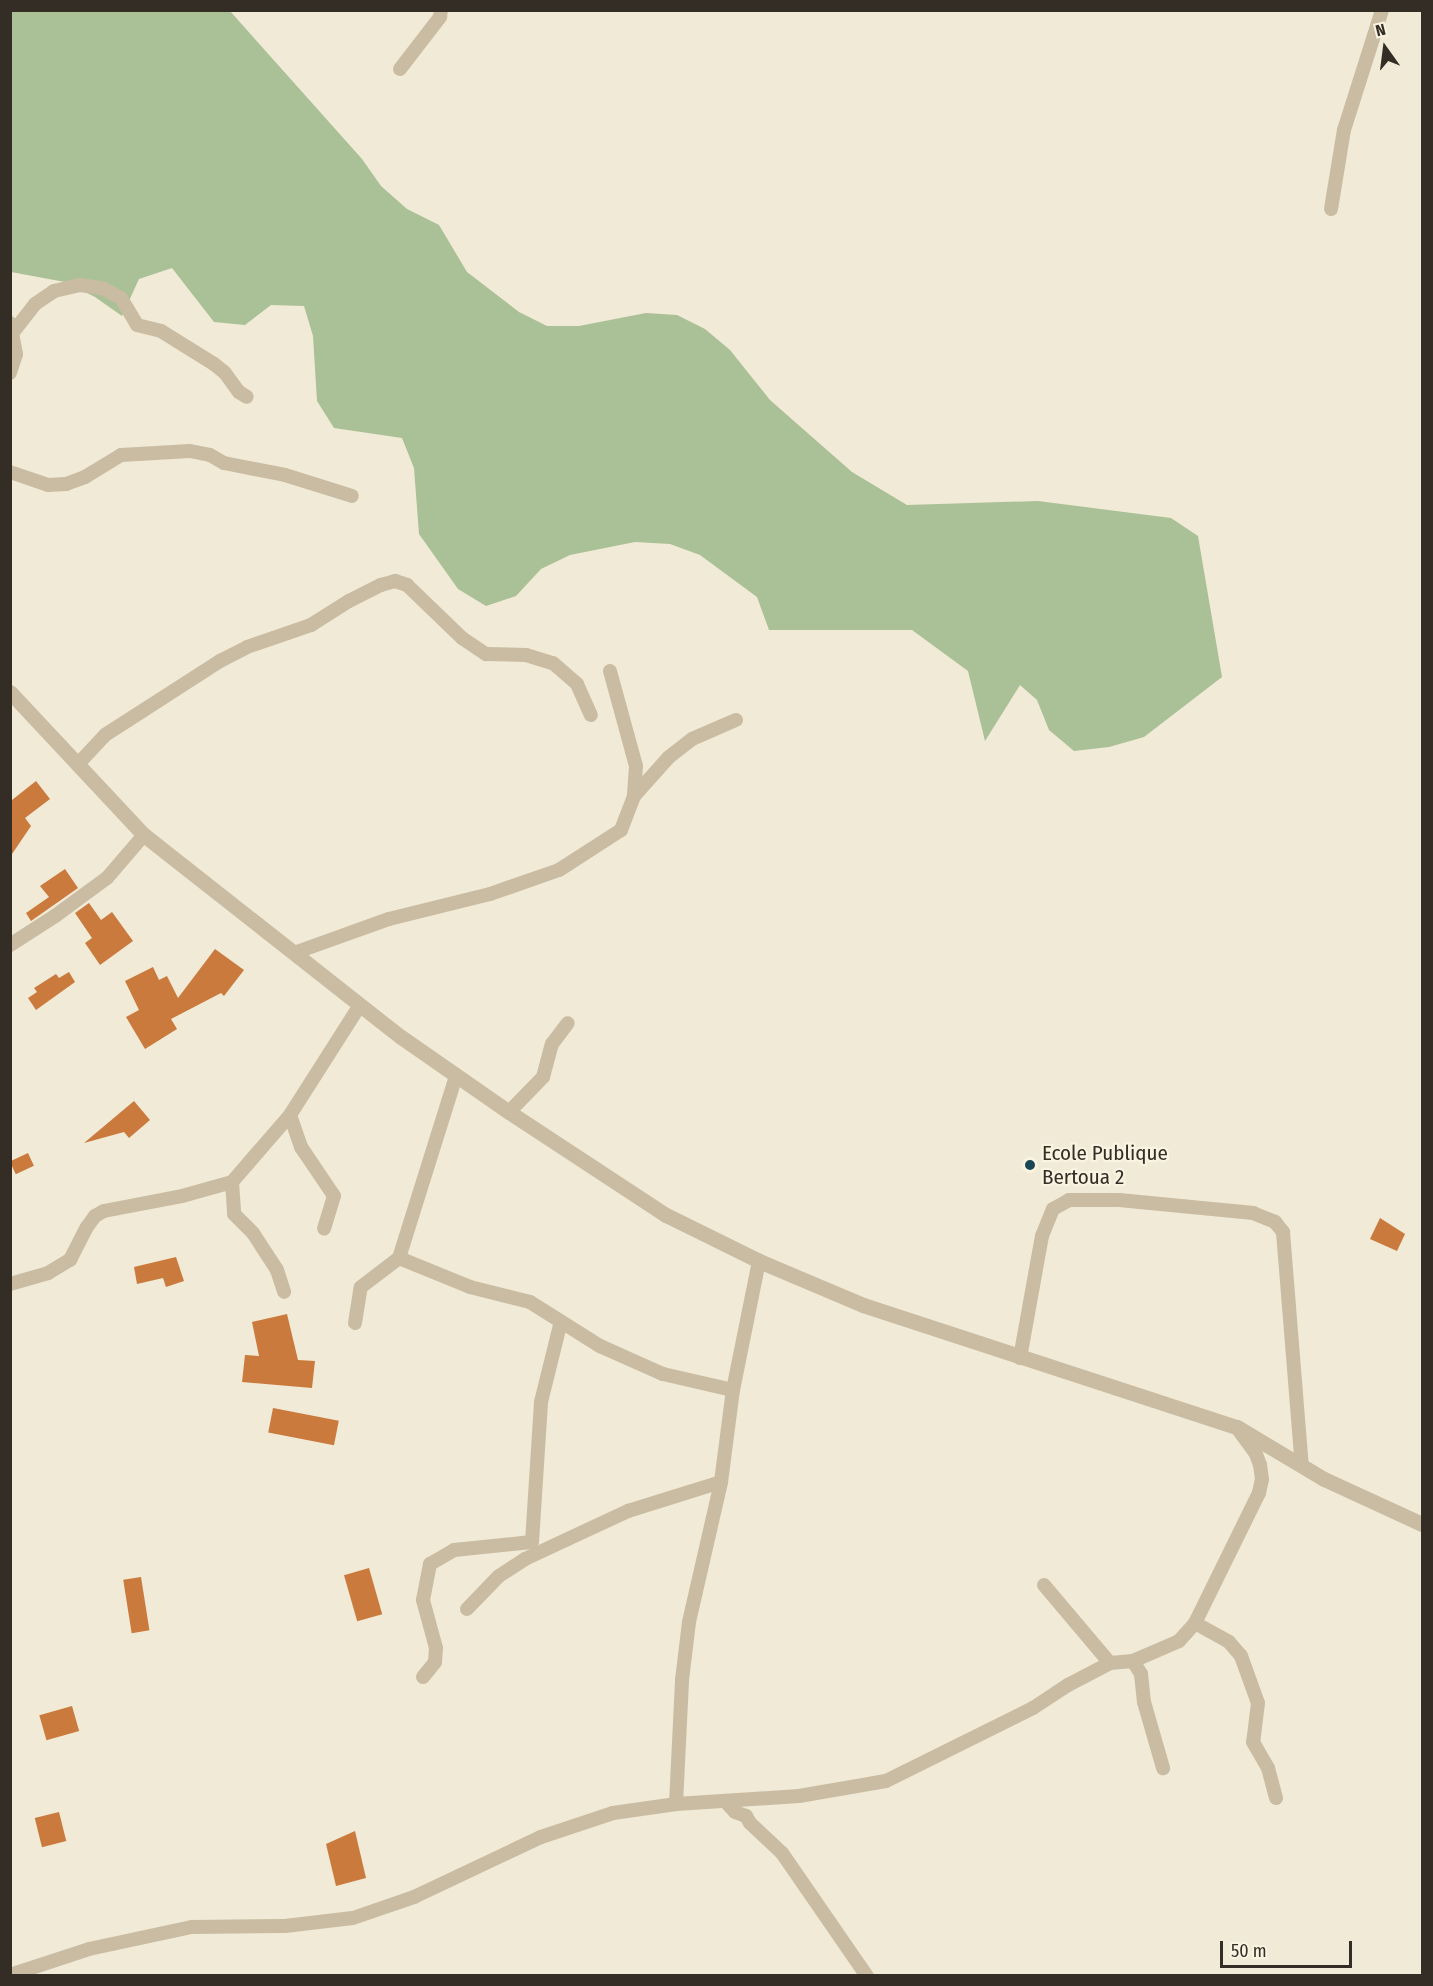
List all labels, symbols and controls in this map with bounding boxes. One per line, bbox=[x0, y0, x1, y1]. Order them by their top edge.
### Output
north arrow bbox=[1355, 18, 1415, 78]
text: N bbox=[1374, 20, 1387, 40]
place label: Ecole Publique Bertoua 2 bbox=[1042, 1140, 1168, 1190]
marker: Ecole Publique Bertoua 2 bbox=[1023, 1158, 1037, 1172]
scale bar bbox=[1223, 1929, 1355, 1967]
text: 50 m bbox=[1231, 1940, 1267, 1962]

